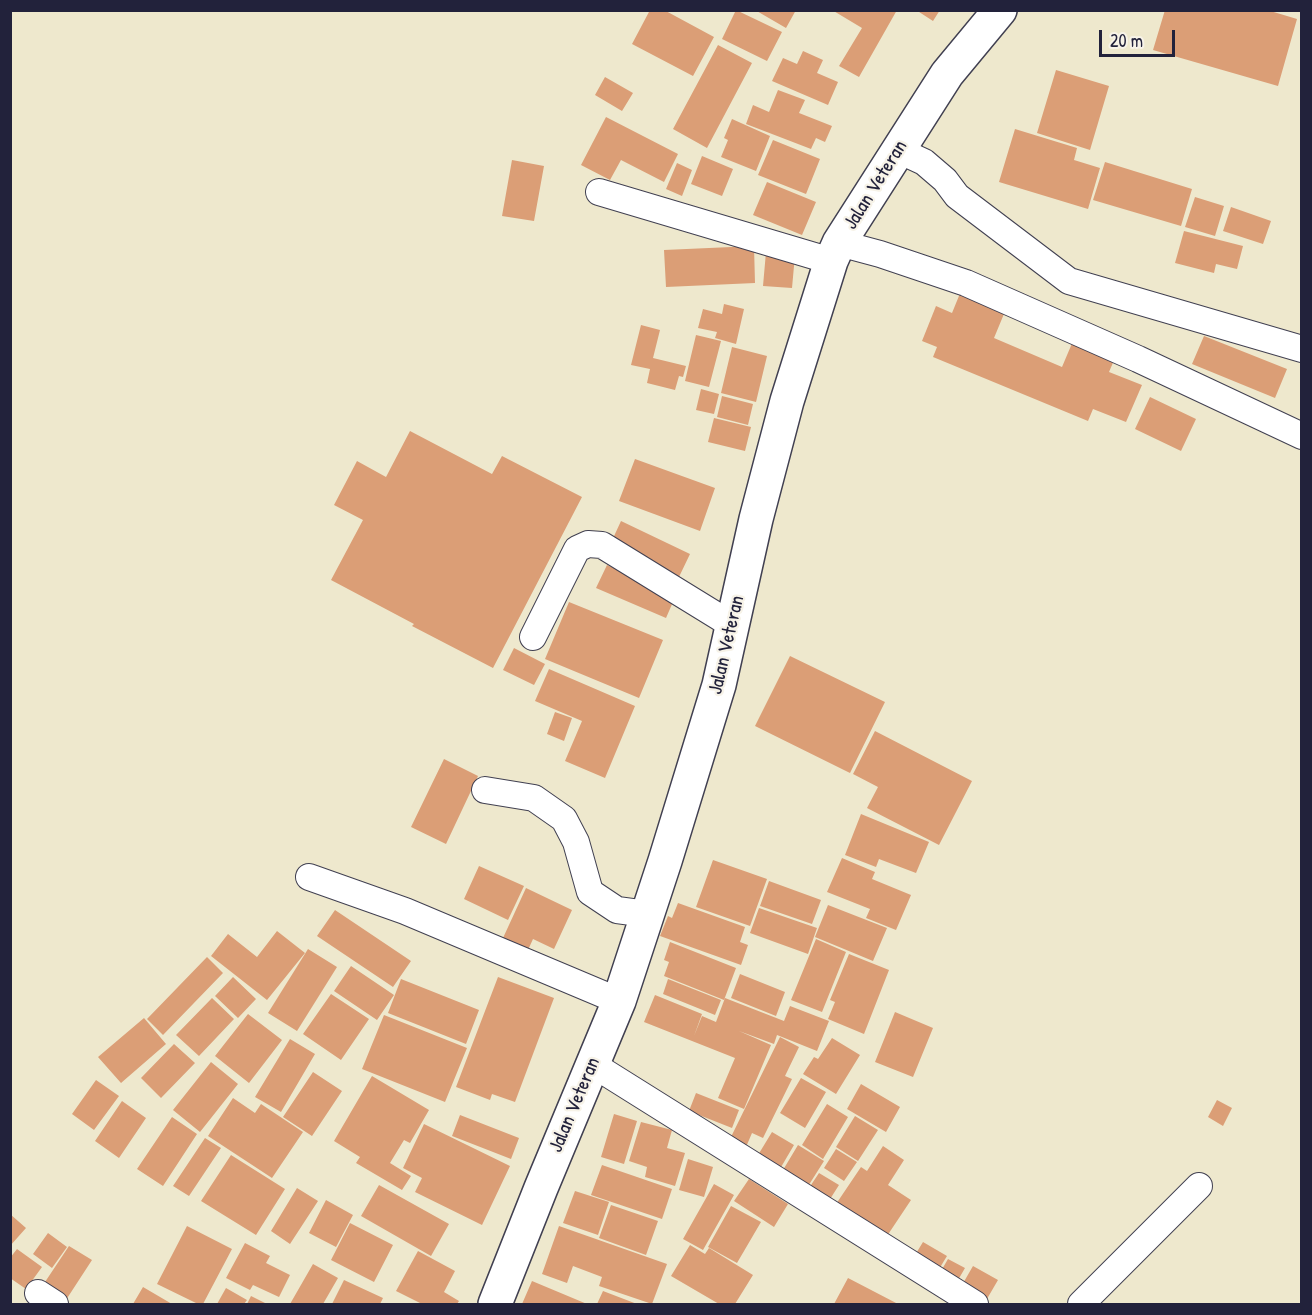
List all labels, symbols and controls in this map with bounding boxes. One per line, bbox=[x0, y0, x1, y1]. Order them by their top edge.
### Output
scale bar bbox=[1102, 18, 1178, 56]
text: 20 m bbox=[1110, 28, 1143, 53]
street label: Jalan Veteran bbox=[839, 136, 913, 234]
street label: Jalan Veteran bbox=[704, 593, 750, 697]
street label: Jalan Veteran bbox=[544, 1054, 606, 1156]

